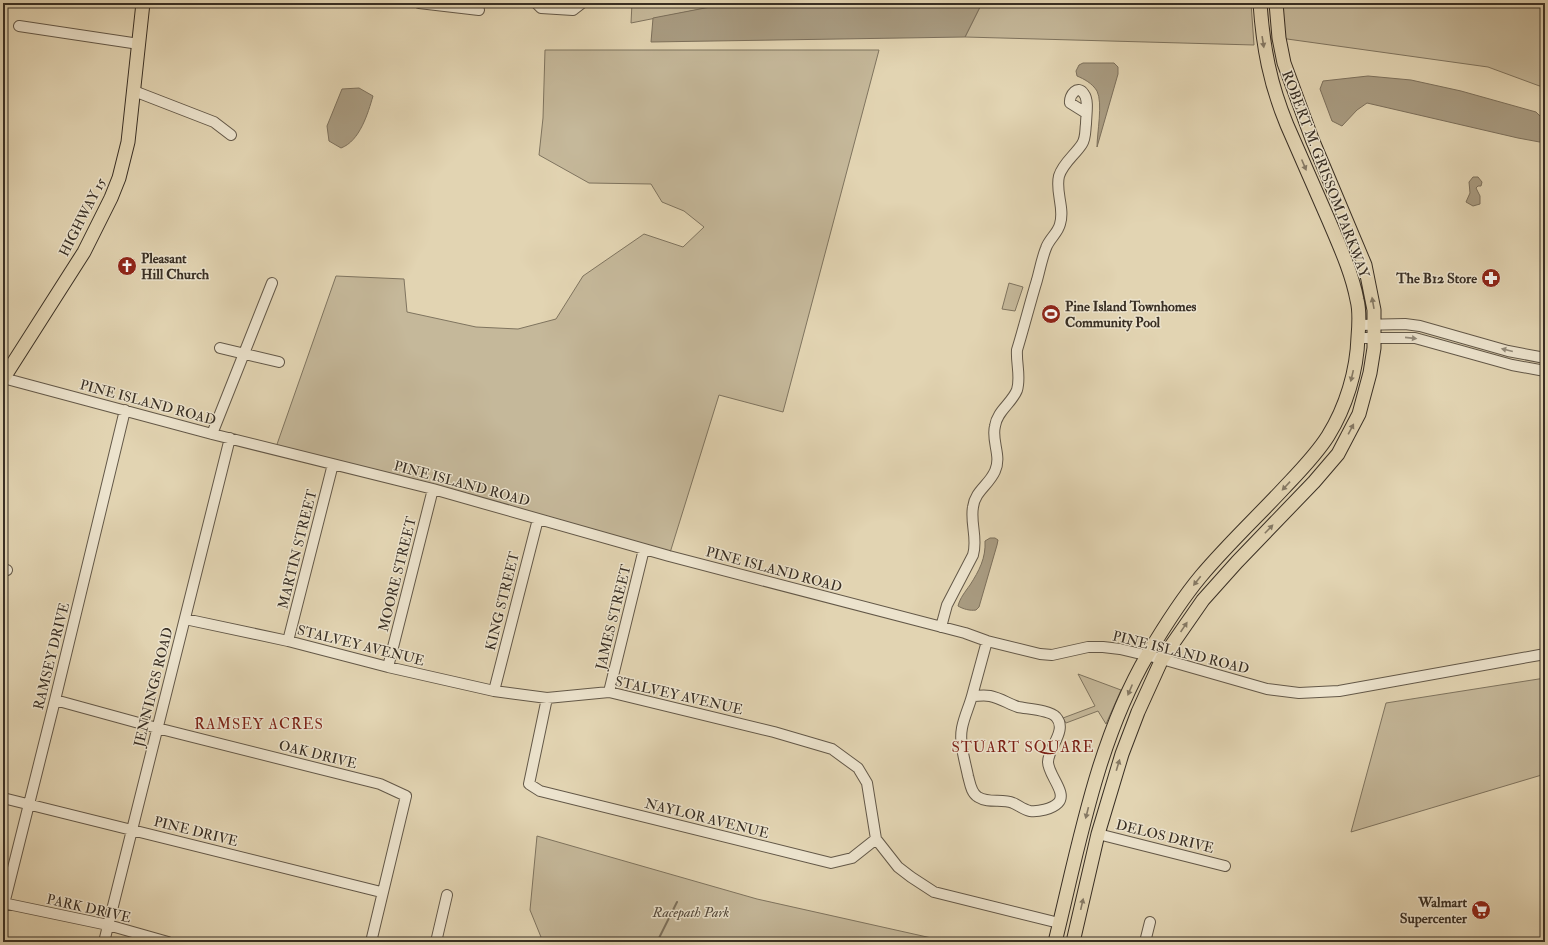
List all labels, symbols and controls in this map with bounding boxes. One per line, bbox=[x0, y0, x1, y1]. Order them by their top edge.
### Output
one-way arrow bbox=[1261, 36, 1267, 48]
street label: ROBERT M. GRISSOM PARKWAY bbox=[1278, 68, 1373, 281]
one-way arrow bbox=[1302, 159, 1308, 171]
street label: HIGHWAY 15 bbox=[55, 174, 110, 259]
place label: Pleasant Hill Church bbox=[141, 250, 210, 283]
church icon: Pleasant Hill Church bbox=[116, 255, 138, 277]
pharmacy icon: The B12 Store bbox=[1480, 267, 1502, 289]
place label: The B12 Store bbox=[1395, 270, 1477, 287]
one-way arrow bbox=[1370, 297, 1376, 309]
place label: Pine Island Townhomes Community Pool bbox=[1065, 298, 1196, 332]
sports icon: Pine Island Townhomes Community Pool bbox=[1040, 303, 1062, 325]
one-way arrow bbox=[1405, 335, 1417, 342]
one-way arrow bbox=[1501, 347, 1513, 353]
one-way arrow bbox=[1349, 370, 1355, 383]
street label: PINE ISLAND ROAD bbox=[78, 376, 218, 429]
one-way arrow bbox=[1348, 423, 1354, 435]
street label: PINE ISLAND ROAD bbox=[392, 457, 532, 510]
one-way arrow bbox=[1281, 481, 1291, 491]
street label: MARTIN STREET bbox=[274, 487, 321, 611]
street label: MOORE STREET bbox=[375, 514, 420, 633]
one-way arrow bbox=[1264, 524, 1274, 534]
street label: PINE ISLAND ROAD bbox=[704, 543, 844, 596]
street label: KING STREET bbox=[482, 549, 523, 652]
street label: JAMES STREET bbox=[592, 562, 635, 672]
one-way arrow bbox=[1193, 575, 1202, 586]
street label: RAMSEY DRIVE bbox=[30, 601, 73, 711]
street label: STALVEY AVENUE bbox=[295, 621, 426, 670]
one-way arrow bbox=[1180, 622, 1188, 632]
street label: JENNINGS ROAD bbox=[130, 626, 177, 750]
street label: PINE ISLAND ROAD bbox=[1111, 627, 1251, 678]
street label: STALVEY AVENUE bbox=[613, 673, 744, 718]
one-way arrow bbox=[1126, 685, 1132, 697]
district label: RAMSEY ACRES bbox=[194, 715, 324, 734]
street label: OAK DRIVE bbox=[277, 737, 359, 772]
district label: STUART SQUARE bbox=[952, 738, 1094, 757]
one-way arrow bbox=[1115, 758, 1121, 770]
street label: NAYLOR AVENUE bbox=[643, 795, 771, 842]
one-way arrow bbox=[1084, 807, 1090, 819]
street label: PINE DRIVE bbox=[152, 813, 240, 850]
street label: DELOS DRIVE bbox=[1114, 816, 1216, 857]
street label: PARK DRIVE bbox=[45, 891, 133, 926]
place label: Walmart Supercenter bbox=[1400, 894, 1468, 928]
one-way arrow bbox=[1079, 898, 1085, 910]
supermarket icon: Walmart Supercenter bbox=[1470, 899, 1492, 921]
park label: Racepath Park bbox=[652, 904, 730, 921]

